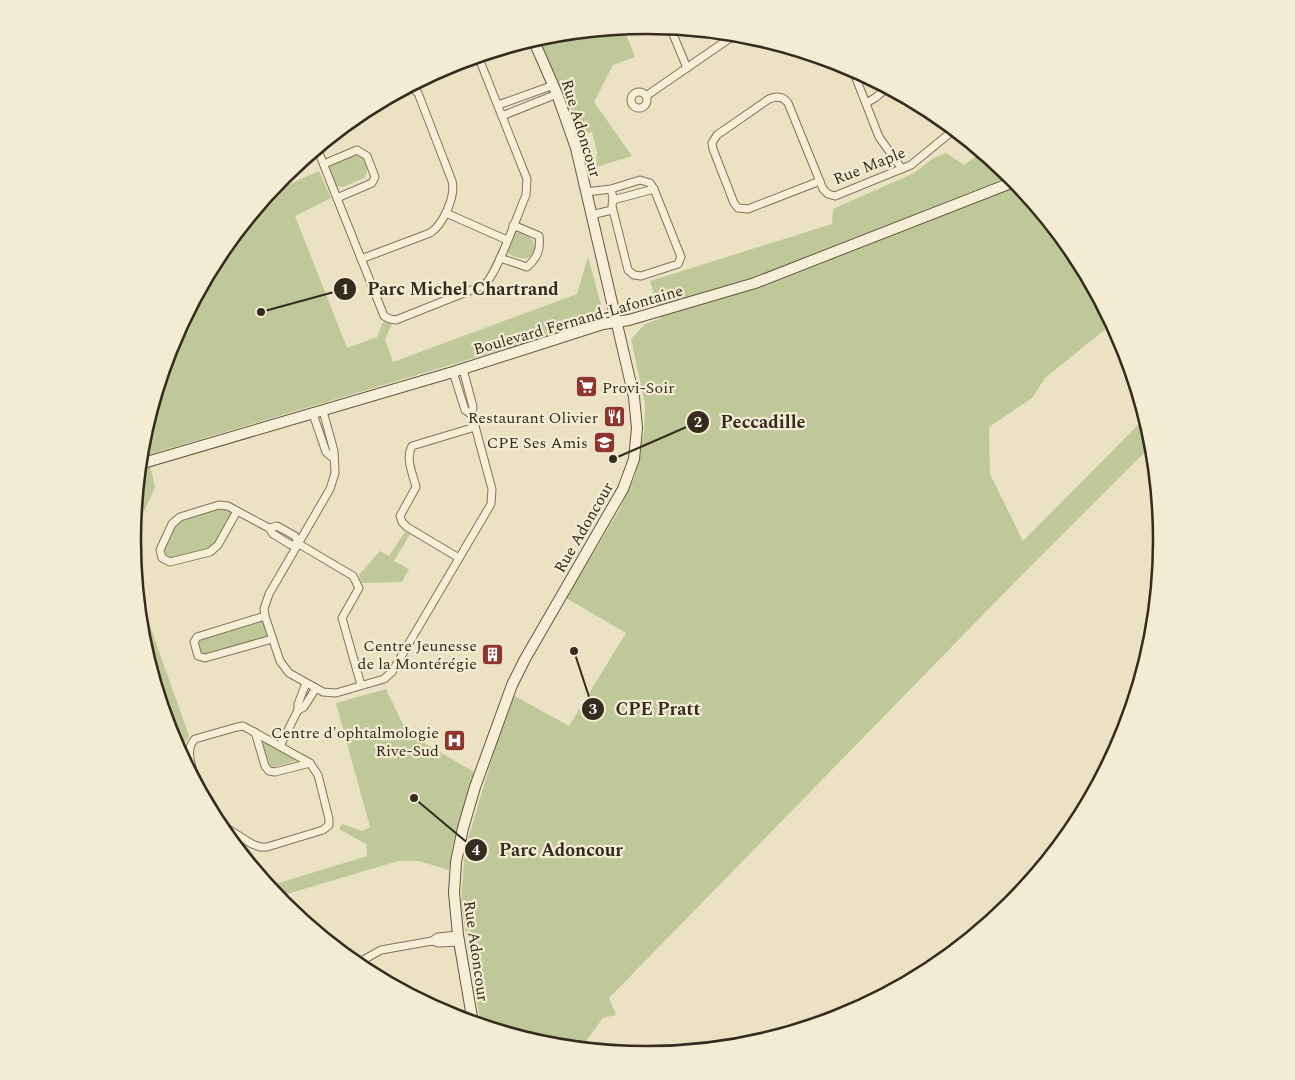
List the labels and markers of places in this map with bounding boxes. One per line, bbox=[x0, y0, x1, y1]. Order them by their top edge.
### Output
callout: Parc Michel Chartrand bbox=[333, 273, 569, 306]
supermarket icon: Provi-Soir bbox=[574, 375, 598, 399]
place label: Provi-Soir bbox=[602, 376, 675, 400]
restaurant icon: Restaurant Olivier bbox=[602, 405, 626, 429]
callout: Peccadille bbox=[686, 405, 816, 438]
place label: Restaurant Olivier bbox=[468, 406, 598, 430]
school or university icon: CPE Ses Amis bbox=[592, 430, 616, 454]
place label: CPE Ses Amis bbox=[487, 431, 588, 455]
place label: Centre Jeunesse de la Montérégie bbox=[357, 634, 477, 676]
building icon: Centre Jeunesse de la Montérégie bbox=[481, 642, 505, 666]
callout: CPE Pratt bbox=[581, 693, 711, 726]
place label: Centre d'ophtalmologie Rive-Sud bbox=[271, 721, 439, 763]
hospital icon: Centre d'ophtalmologie Rive-Sud bbox=[443, 729, 467, 753]
callout: Parc Adoncour bbox=[464, 833, 633, 866]

